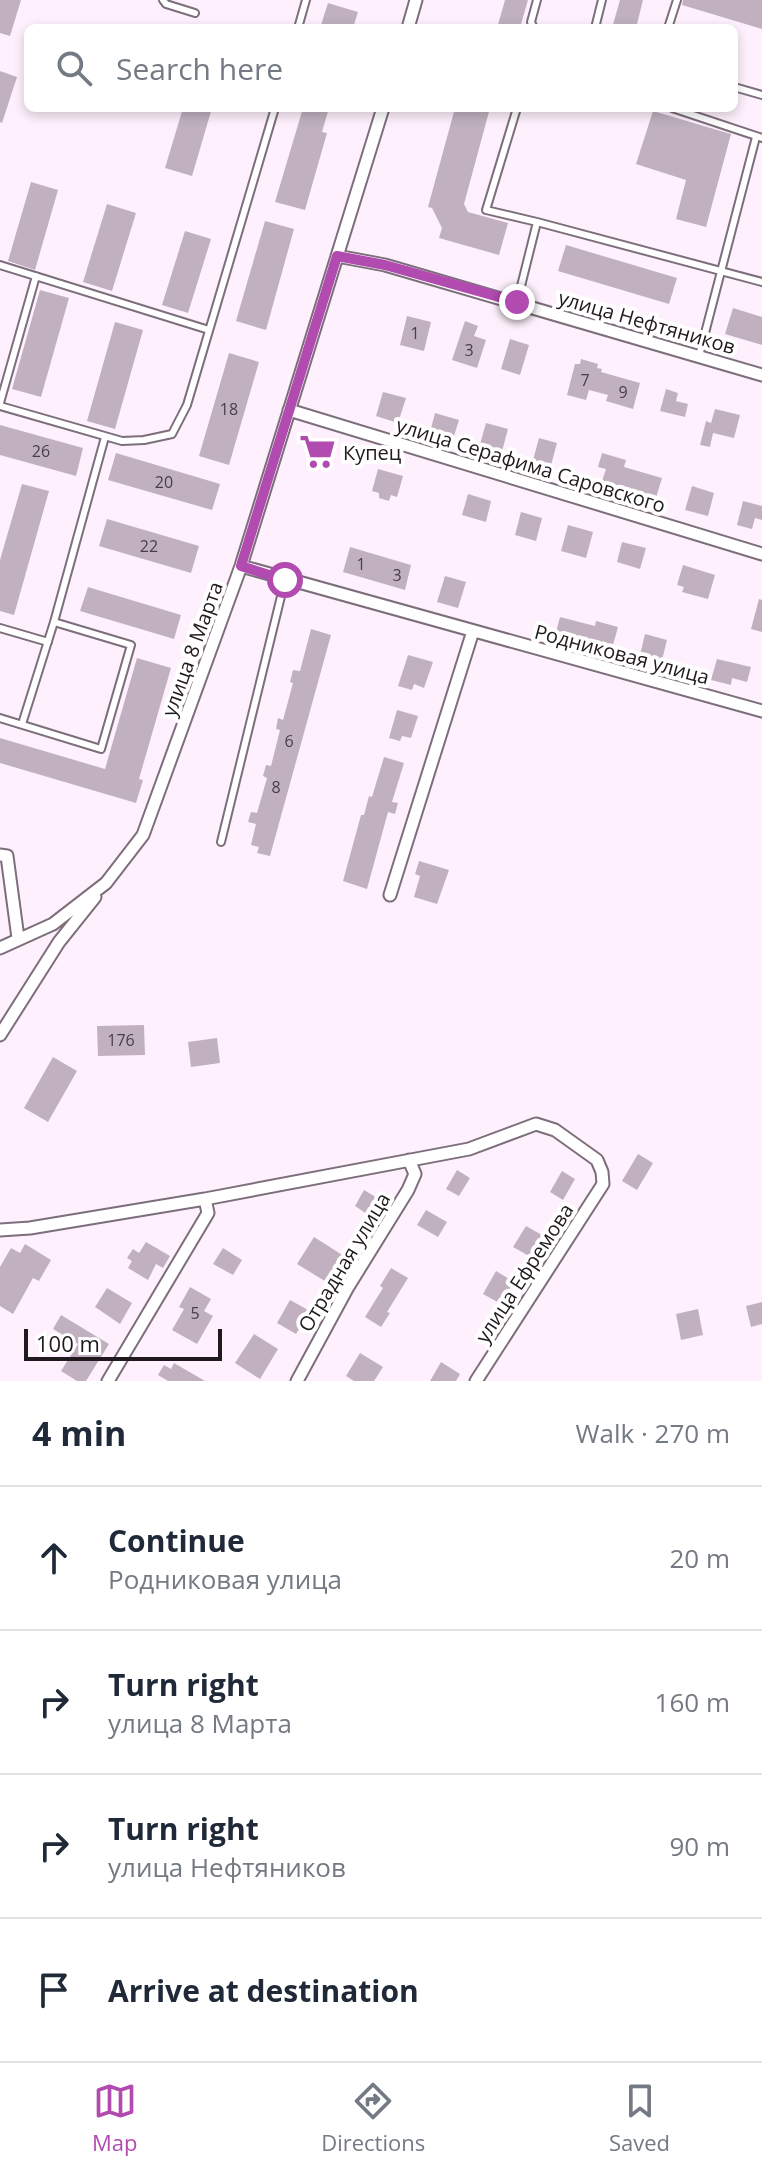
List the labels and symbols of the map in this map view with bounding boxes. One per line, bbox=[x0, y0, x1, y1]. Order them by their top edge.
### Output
route end bbox=[499, 284, 535, 320]
street label: улица Нефтяников bbox=[555, 284, 739, 360]
house number: 1 bbox=[410, 322, 420, 344]
house number: 3 bbox=[464, 339, 474, 361]
house number: 7 bbox=[580, 369, 590, 391]
house number: 9 bbox=[618, 381, 628, 403]
house number: 18 bbox=[220, 398, 238, 420]
street label: улица Серафима Саровского bbox=[393, 411, 669, 519]
supermarket icon: Купец bbox=[298, 433, 336, 471]
place label: Купец bbox=[343, 439, 402, 466]
house number: 26 bbox=[32, 440, 50, 462]
house number: 20 bbox=[155, 471, 173, 493]
house number: 22 bbox=[140, 535, 158, 557]
house number: 1 bbox=[356, 553, 366, 575]
route start bbox=[267, 562, 303, 598]
house number: 3 bbox=[392, 564, 402, 586]
street label: улица 8 Марта bbox=[155, 578, 229, 720]
street label: Родниковая улица bbox=[532, 618, 712, 690]
house number: 6 bbox=[284, 730, 294, 752]
house number: 8 bbox=[271, 776, 281, 798]
house number: 176 bbox=[107, 1029, 135, 1051]
street label: Отрадная улица bbox=[292, 1187, 396, 1337]
street label: улица Ефремова bbox=[469, 1198, 579, 1348]
house number: 5 bbox=[190, 1302, 200, 1324]
scale bar bbox=[24, 1325, 222, 1361]

